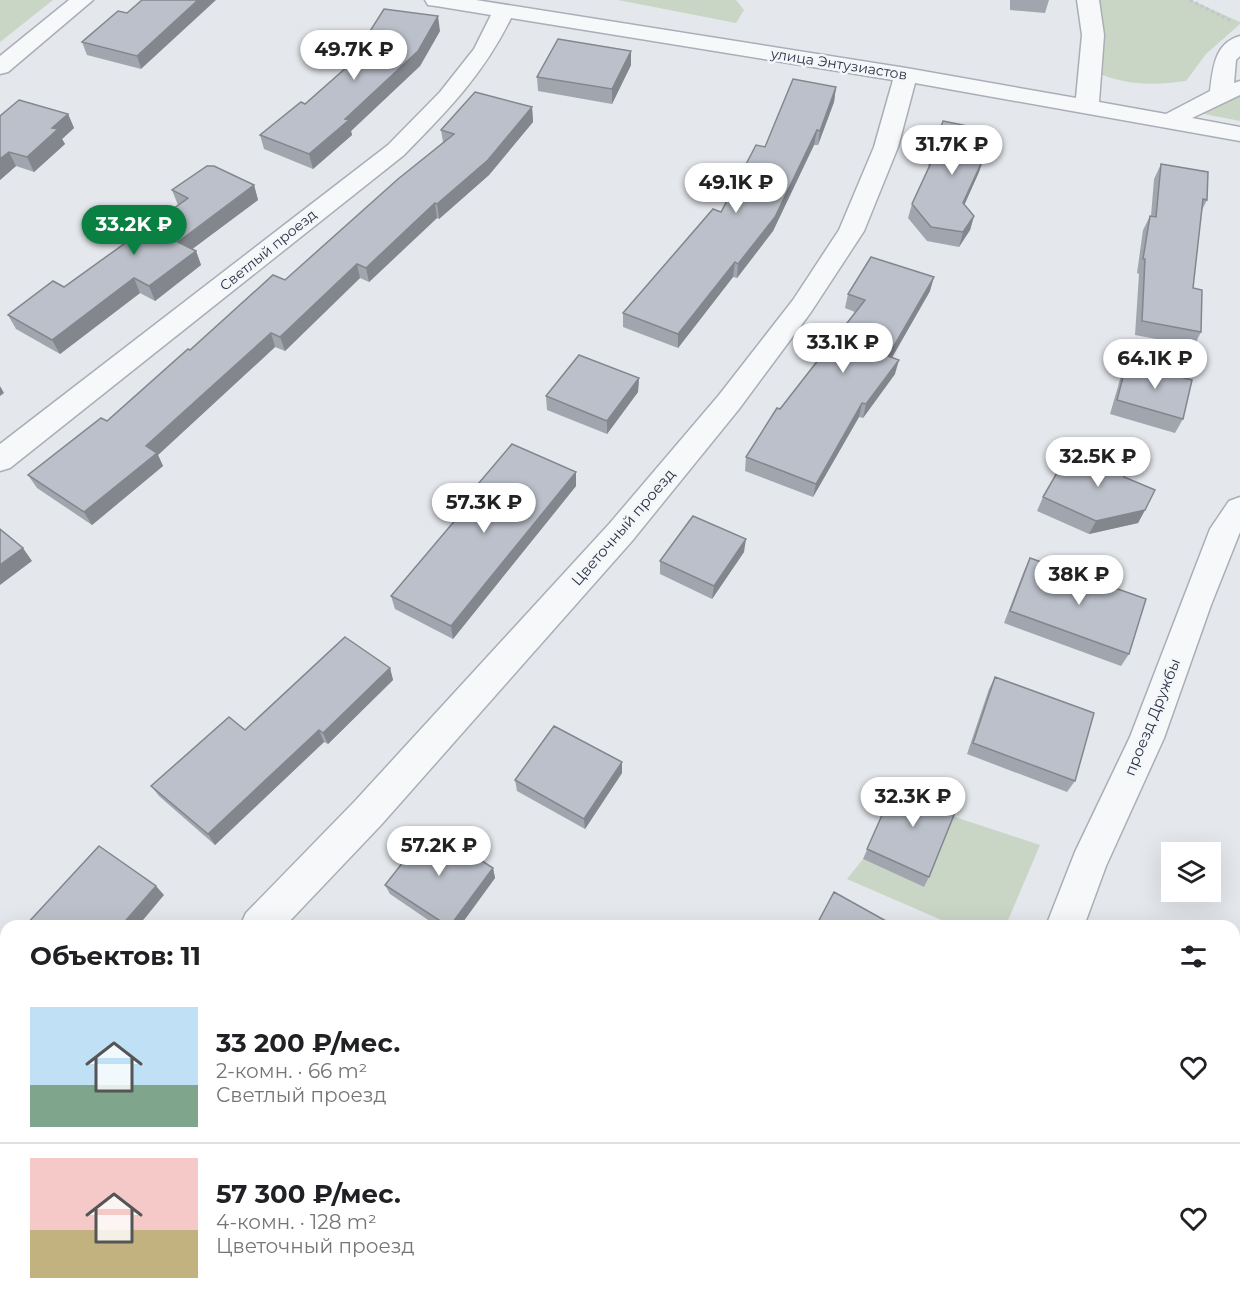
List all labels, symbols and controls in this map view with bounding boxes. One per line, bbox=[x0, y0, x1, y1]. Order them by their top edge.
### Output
pin: 49.7K ₽ bbox=[299, 30, 409, 81]
text: 49.7K ₽ bbox=[314, 37, 394, 61]
street label: улица Энтузиастов bbox=[769, 44, 908, 84]
pin: 31.7K ₽ bbox=[897, 125, 1007, 176]
text: 31.7K ₽ bbox=[916, 132, 988, 156]
pin: 49.1K ₽ bbox=[681, 163, 791, 214]
text: 49.1K ₽ bbox=[699, 170, 773, 194]
pin: 33.2K ₽ bbox=[79, 205, 189, 256]
street label: Светлый проезд bbox=[216, 205, 320, 295]
text: 33.2K ₽ bbox=[96, 212, 172, 236]
pin: 33.1K ₽ bbox=[788, 323, 898, 374]
text: 33.1K ₽ bbox=[807, 330, 879, 354]
pin: 64.1K ₽ bbox=[1100, 339, 1210, 390]
text: 64.1K ₽ bbox=[1117, 346, 1193, 370]
pin: 32.5K ₽ bbox=[1043, 437, 1153, 488]
text: 32.5K ₽ bbox=[1060, 444, 1136, 468]
street label: Цветочный проезд bbox=[567, 464, 679, 589]
pin: 57.3K ₽ bbox=[429, 483, 539, 534]
text: 57.3K ₽ bbox=[446, 490, 522, 514]
pin: 38K ₽ bbox=[1037, 555, 1121, 606]
text: 38K ₽ bbox=[1048, 562, 1110, 586]
street label: проезд Дружбы bbox=[1120, 656, 1184, 778]
pin: 32.3K ₽ bbox=[858, 777, 968, 828]
text: 32.3K ₽ bbox=[875, 784, 952, 808]
pin: 57.2K ₽ bbox=[384, 826, 494, 877]
text: 57.2K ₽ bbox=[401, 833, 477, 857]
map controls bbox=[1161, 842, 1221, 902]
button: layers bbox=[1161, 842, 1221, 902]
text: Объектов: 11 bbox=[30, 940, 201, 972]
icon: filters bbox=[1177, 940, 1210, 973]
text: 33 200 ₽/мес. bbox=[216, 1027, 400, 1059]
icon: home bbox=[78, 1031, 150, 1103]
icon: heart bbox=[1177, 1051, 1210, 1084]
text: 2-комн. · 66 m² bbox=[216, 1059, 367, 1083]
text: Светлый проезд bbox=[216, 1083, 387, 1107]
text: 57 300 ₽/мес. bbox=[216, 1178, 401, 1210]
icon: home bbox=[78, 1182, 150, 1254]
icon: heart bbox=[1177, 1202, 1210, 1235]
text: 4-комн. · 128 m² bbox=[216, 1210, 377, 1234]
text: Цветочный проезд bbox=[216, 1234, 414, 1258]

